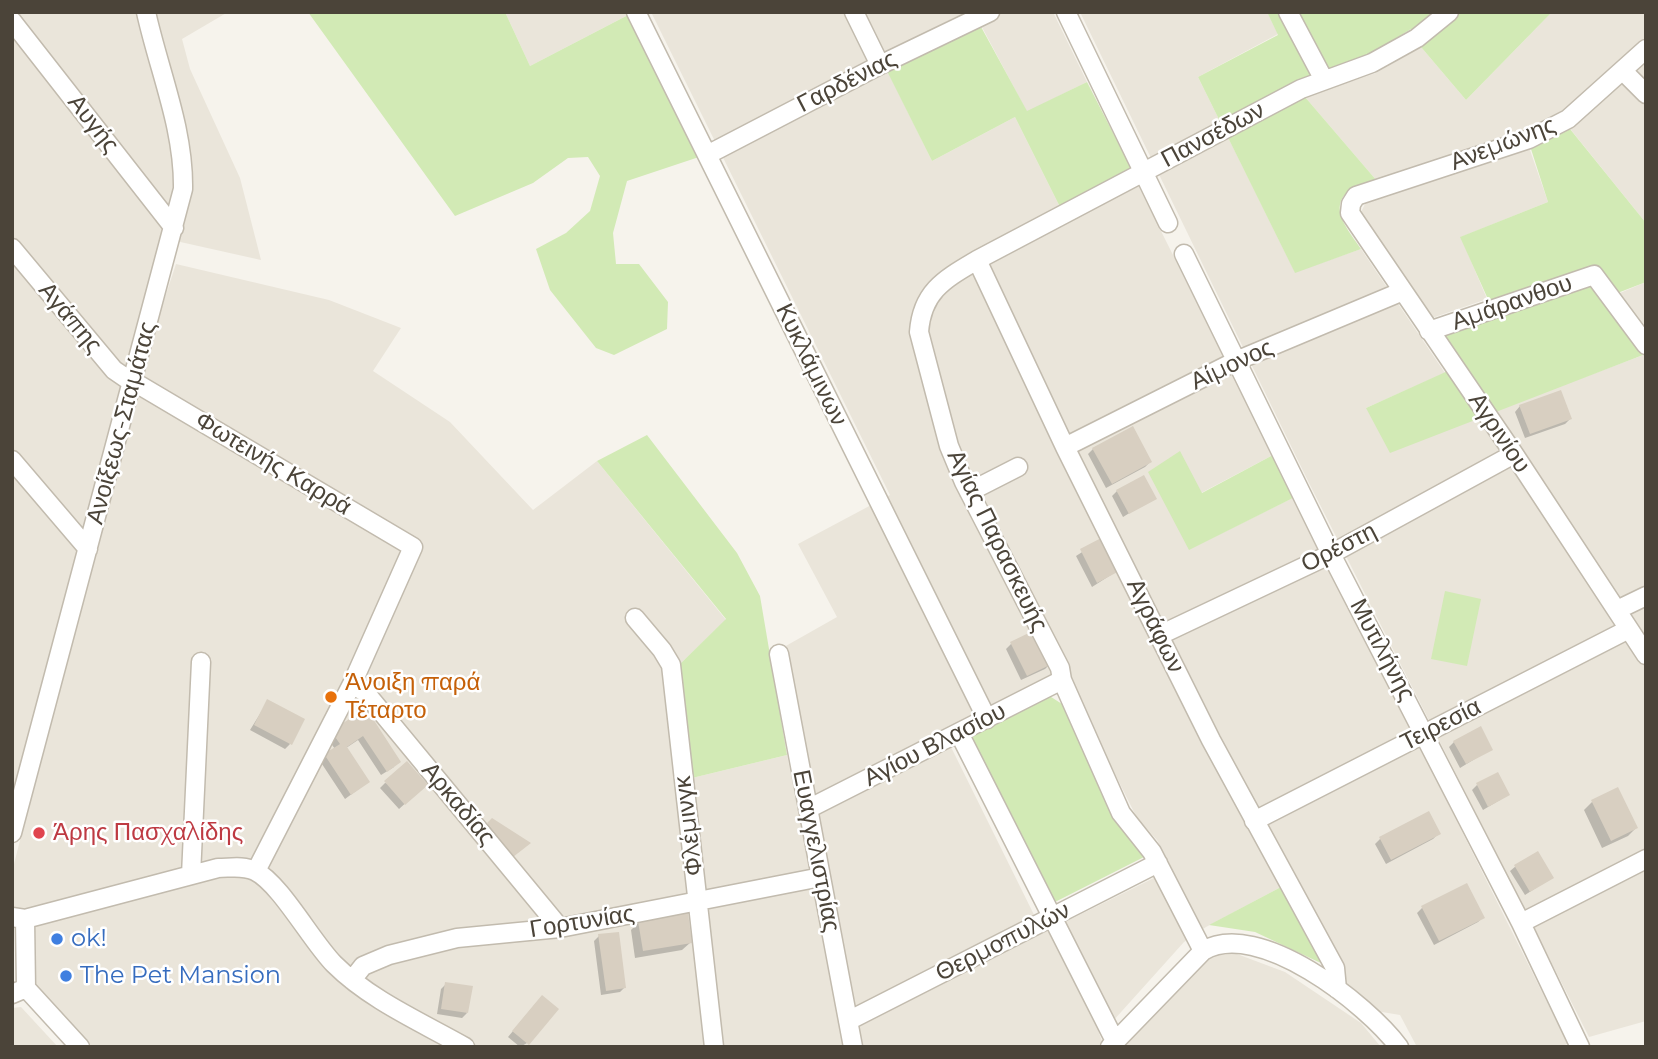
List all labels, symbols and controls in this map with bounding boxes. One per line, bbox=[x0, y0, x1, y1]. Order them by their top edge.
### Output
street label: Γαρδένιας bbox=[793, 45, 901, 119]
street label: Αυγής bbox=[61, 89, 125, 159]
street label: Πανσέδων bbox=[1156, 96, 1270, 174]
street label: Ανεμώνης bbox=[1446, 111, 1560, 177]
street label: Αμάρανθου bbox=[1448, 269, 1576, 337]
street label: Αγάπης bbox=[32, 277, 108, 359]
street label: Κυκλάμινων bbox=[769, 299, 853, 431]
street label: Ανοίξεως-Σταμάτας bbox=[81, 319, 163, 527]
street label: Αίμονος bbox=[1186, 333, 1278, 397]
street label: Αγρινίου bbox=[1462, 387, 1536, 479]
street label: Φωτεινής Καρρά bbox=[190, 406, 356, 522]
street label: Αγίας Παρασκευής bbox=[940, 445, 1054, 637]
street label: Ορέστη bbox=[1297, 517, 1381, 579]
street label: Αγράφων bbox=[1120, 574, 1190, 678]
street label: Μυτιλήνης bbox=[1343, 594, 1421, 706]
place label: Άνοιξη παρά Τέταρτο bbox=[345, 669, 480, 725]
marker: Άνοιξη παρά Τέταρτο bbox=[323, 689, 339, 705]
street label: Τειρεσία bbox=[1396, 693, 1486, 757]
street label: Αγίου Βλασίου bbox=[859, 697, 1011, 793]
street label: Αρκαδίας bbox=[415, 757, 501, 851]
street label: Ευαγγελιστρίας bbox=[786, 767, 846, 935]
street label: Φλέμινγκ bbox=[669, 774, 709, 878]
place label: Άρης Πασχαλίδης bbox=[53, 819, 243, 847]
marker: Άρης Πασχαλίδης bbox=[31, 825, 47, 841]
street label: Θερμοπυλών bbox=[931, 896, 1075, 988]
street label: Γορτυνίας bbox=[528, 900, 636, 944]
place label: ok! bbox=[71, 925, 107, 953]
marker: ok! bbox=[49, 931, 65, 947]
place label: The Pet Mansion bbox=[80, 962, 281, 990]
marker: The Pet Mansion bbox=[58, 968, 74, 984]

